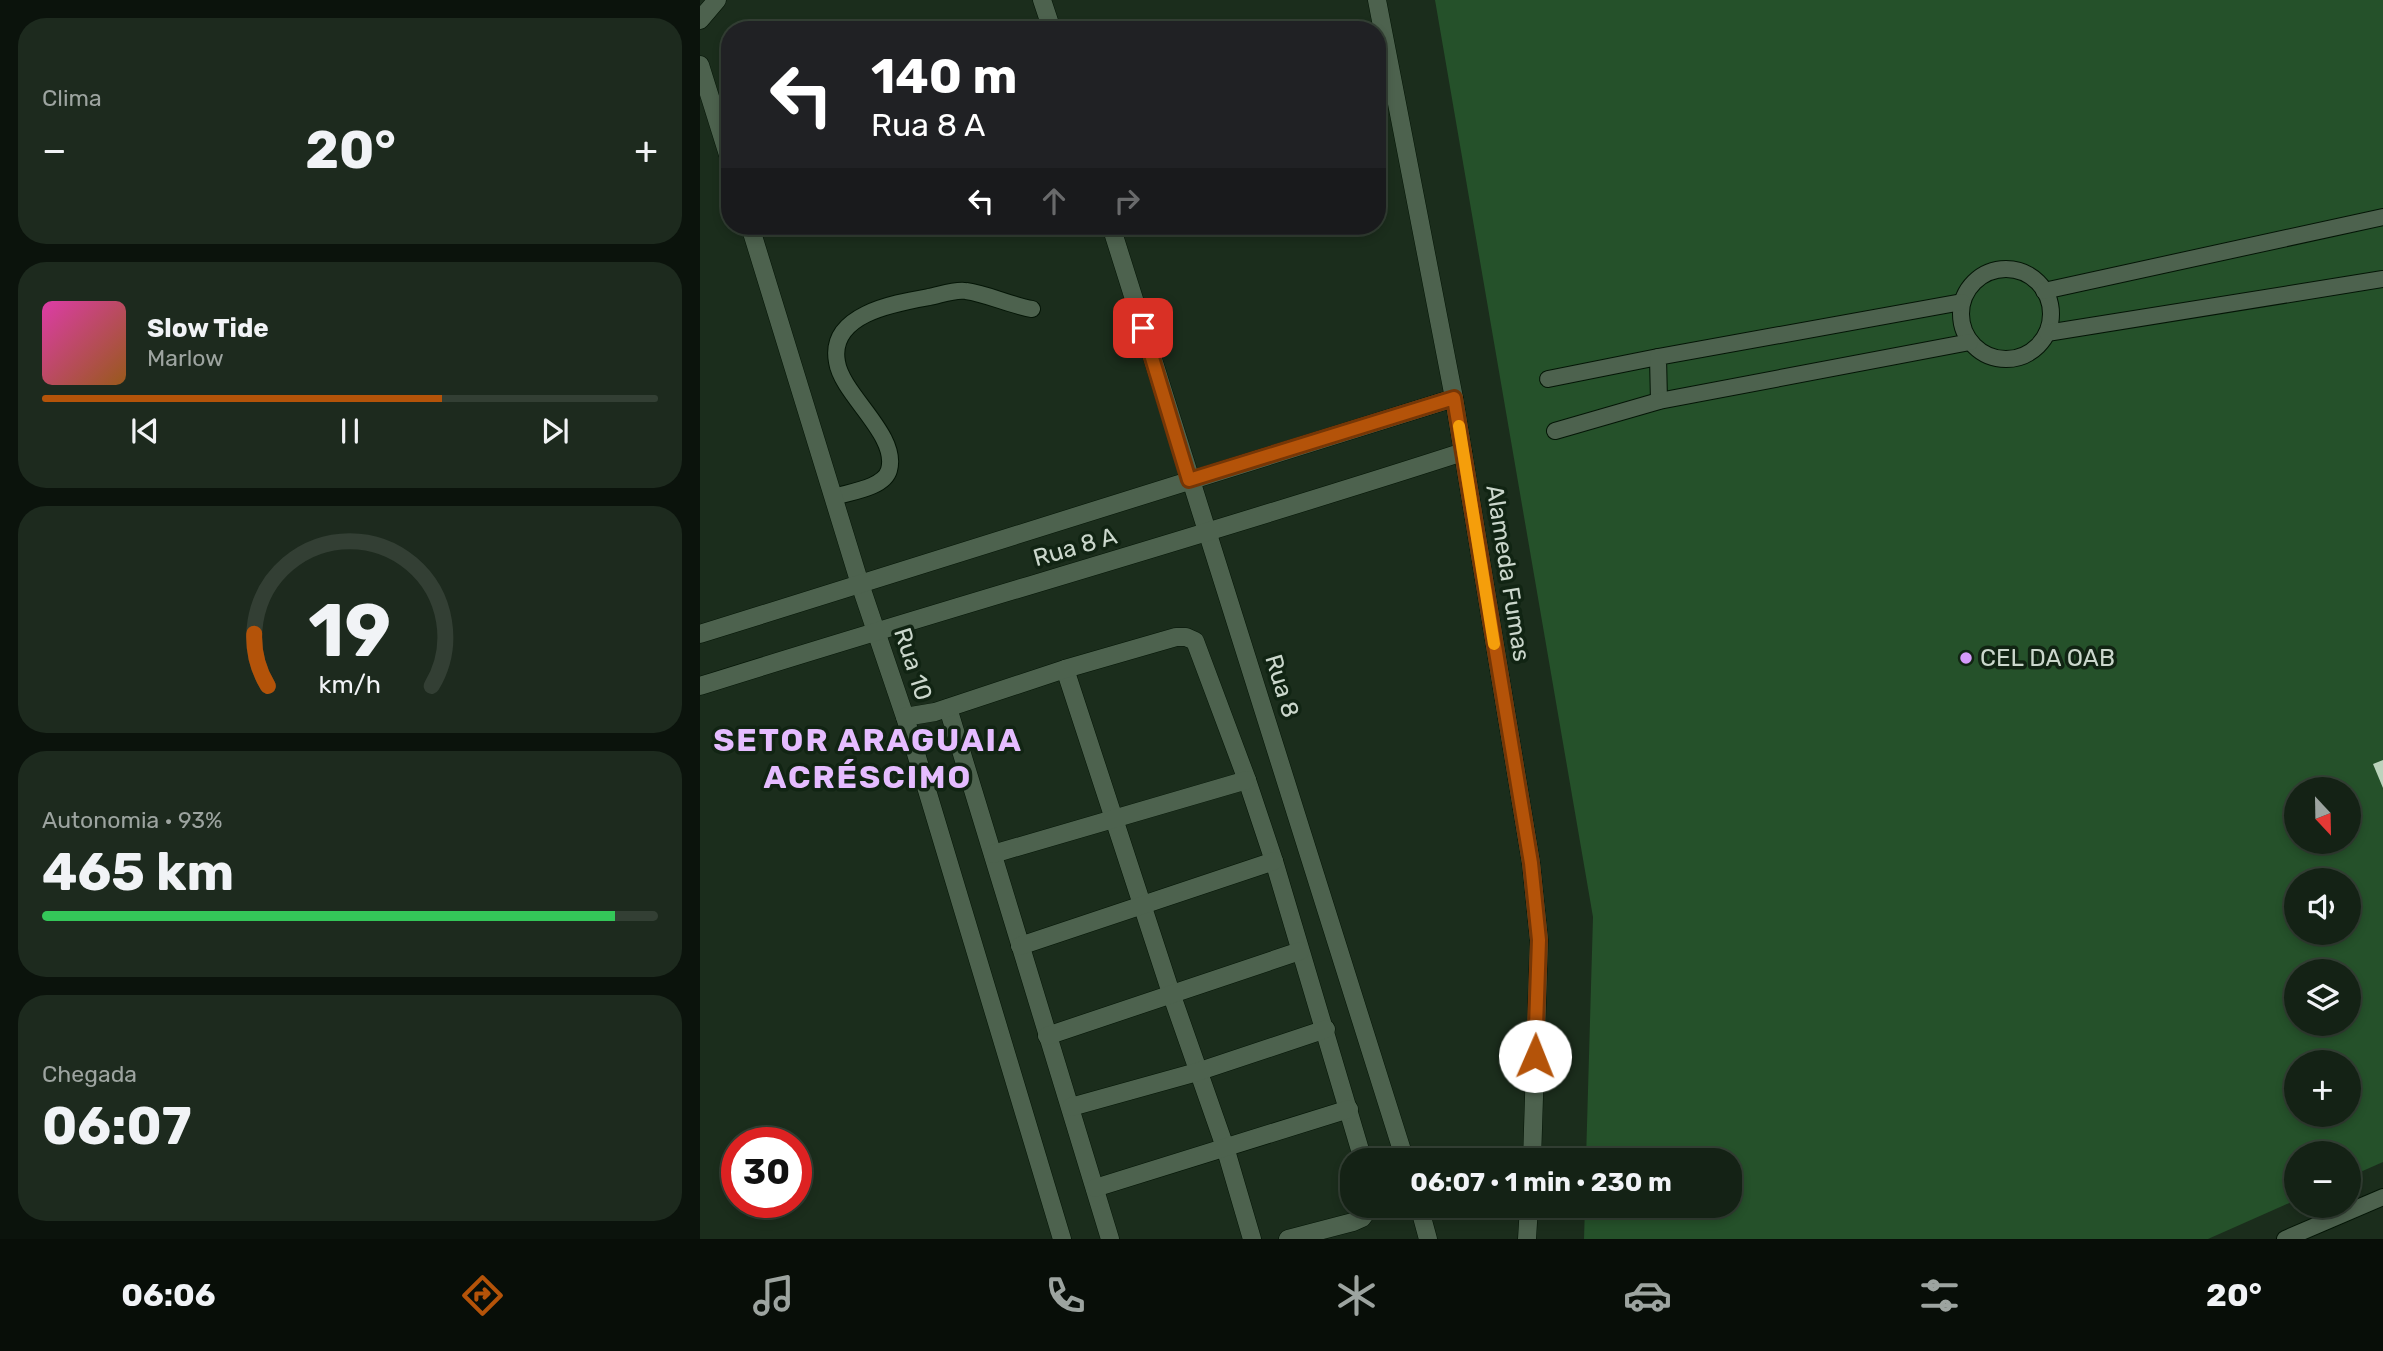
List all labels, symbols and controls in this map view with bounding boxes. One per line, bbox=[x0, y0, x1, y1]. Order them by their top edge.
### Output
text: 140 m bbox=[871, 47, 1017, 105]
icon: left bbox=[756, 49, 847, 140]
text: Clima bbox=[42, 84, 102, 112]
text: Rua 8 A bbox=[871, 106, 986, 144]
text: 20° bbox=[305, 119, 396, 181]
text: − bbox=[42, 127, 67, 173]
text: + bbox=[634, 127, 658, 173]
icon: left bbox=[962, 182, 1000, 220]
icon: ahead bbox=[1035, 182, 1073, 220]
icon: right bbox=[1108, 182, 1146, 220]
pin bbox=[1113, 298, 1173, 358]
icon: arrive bbox=[1124, 309, 1162, 347]
text: Slow Tide bbox=[147, 313, 269, 344]
text: Marlow bbox=[147, 344, 224, 372]
icon: previous bbox=[126, 412, 164, 450]
icon: pause bbox=[331, 412, 369, 450]
icon: next bbox=[536, 412, 574, 450]
street label: Alameda Fumas bbox=[1480, 483, 1536, 663]
street label: Rua 8 A bbox=[1030, 522, 1120, 572]
text: 19 bbox=[309, 588, 391, 674]
street label: Rua 10 bbox=[888, 624, 938, 704]
place label: CEL DA OAB bbox=[1980, 644, 2115, 672]
marker: CEL DA OAB bbox=[1958, 650, 1974, 666]
street label: Rua 8 bbox=[1259, 651, 1305, 721]
text: km/h bbox=[319, 669, 381, 698]
district label: SETOR ARAGUAIA ACRÉSCIMO bbox=[713, 721, 1023, 796]
north arrow bbox=[2284, 777, 2361, 854]
map controls bbox=[2284, 777, 2361, 1218]
text: Autonomia · 93% bbox=[42, 806, 223, 834]
text: 465 km bbox=[42, 841, 234, 903]
button: sound bbox=[2284, 868, 2361, 945]
button: layers bbox=[2284, 959, 2361, 1036]
position arrow bbox=[1498, 1019, 1572, 1093]
button: + bbox=[2284, 1050, 2361, 1127]
text: Chegada bbox=[42, 1060, 137, 1088]
text: 06:07 bbox=[42, 1095, 192, 1157]
speed limit sign: 30 bbox=[721, 1127, 812, 1218]
button: − bbox=[2284, 1141, 2361, 1218]
text: 06:07 · 1 min · 230 m bbox=[1410, 1167, 1672, 1198]
icon: directions bbox=[458, 1271, 507, 1320]
icon: music bbox=[749, 1271, 798, 1320]
icon: phone bbox=[1041, 1271, 1090, 1320]
icon: climate bbox=[1332, 1271, 1381, 1320]
icon: car bbox=[1623, 1271, 1672, 1320]
icon: filters bbox=[1915, 1271, 1964, 1320]
text: 06:06 bbox=[121, 1276, 216, 1314]
text: 20° bbox=[2206, 1276, 2262, 1314]

